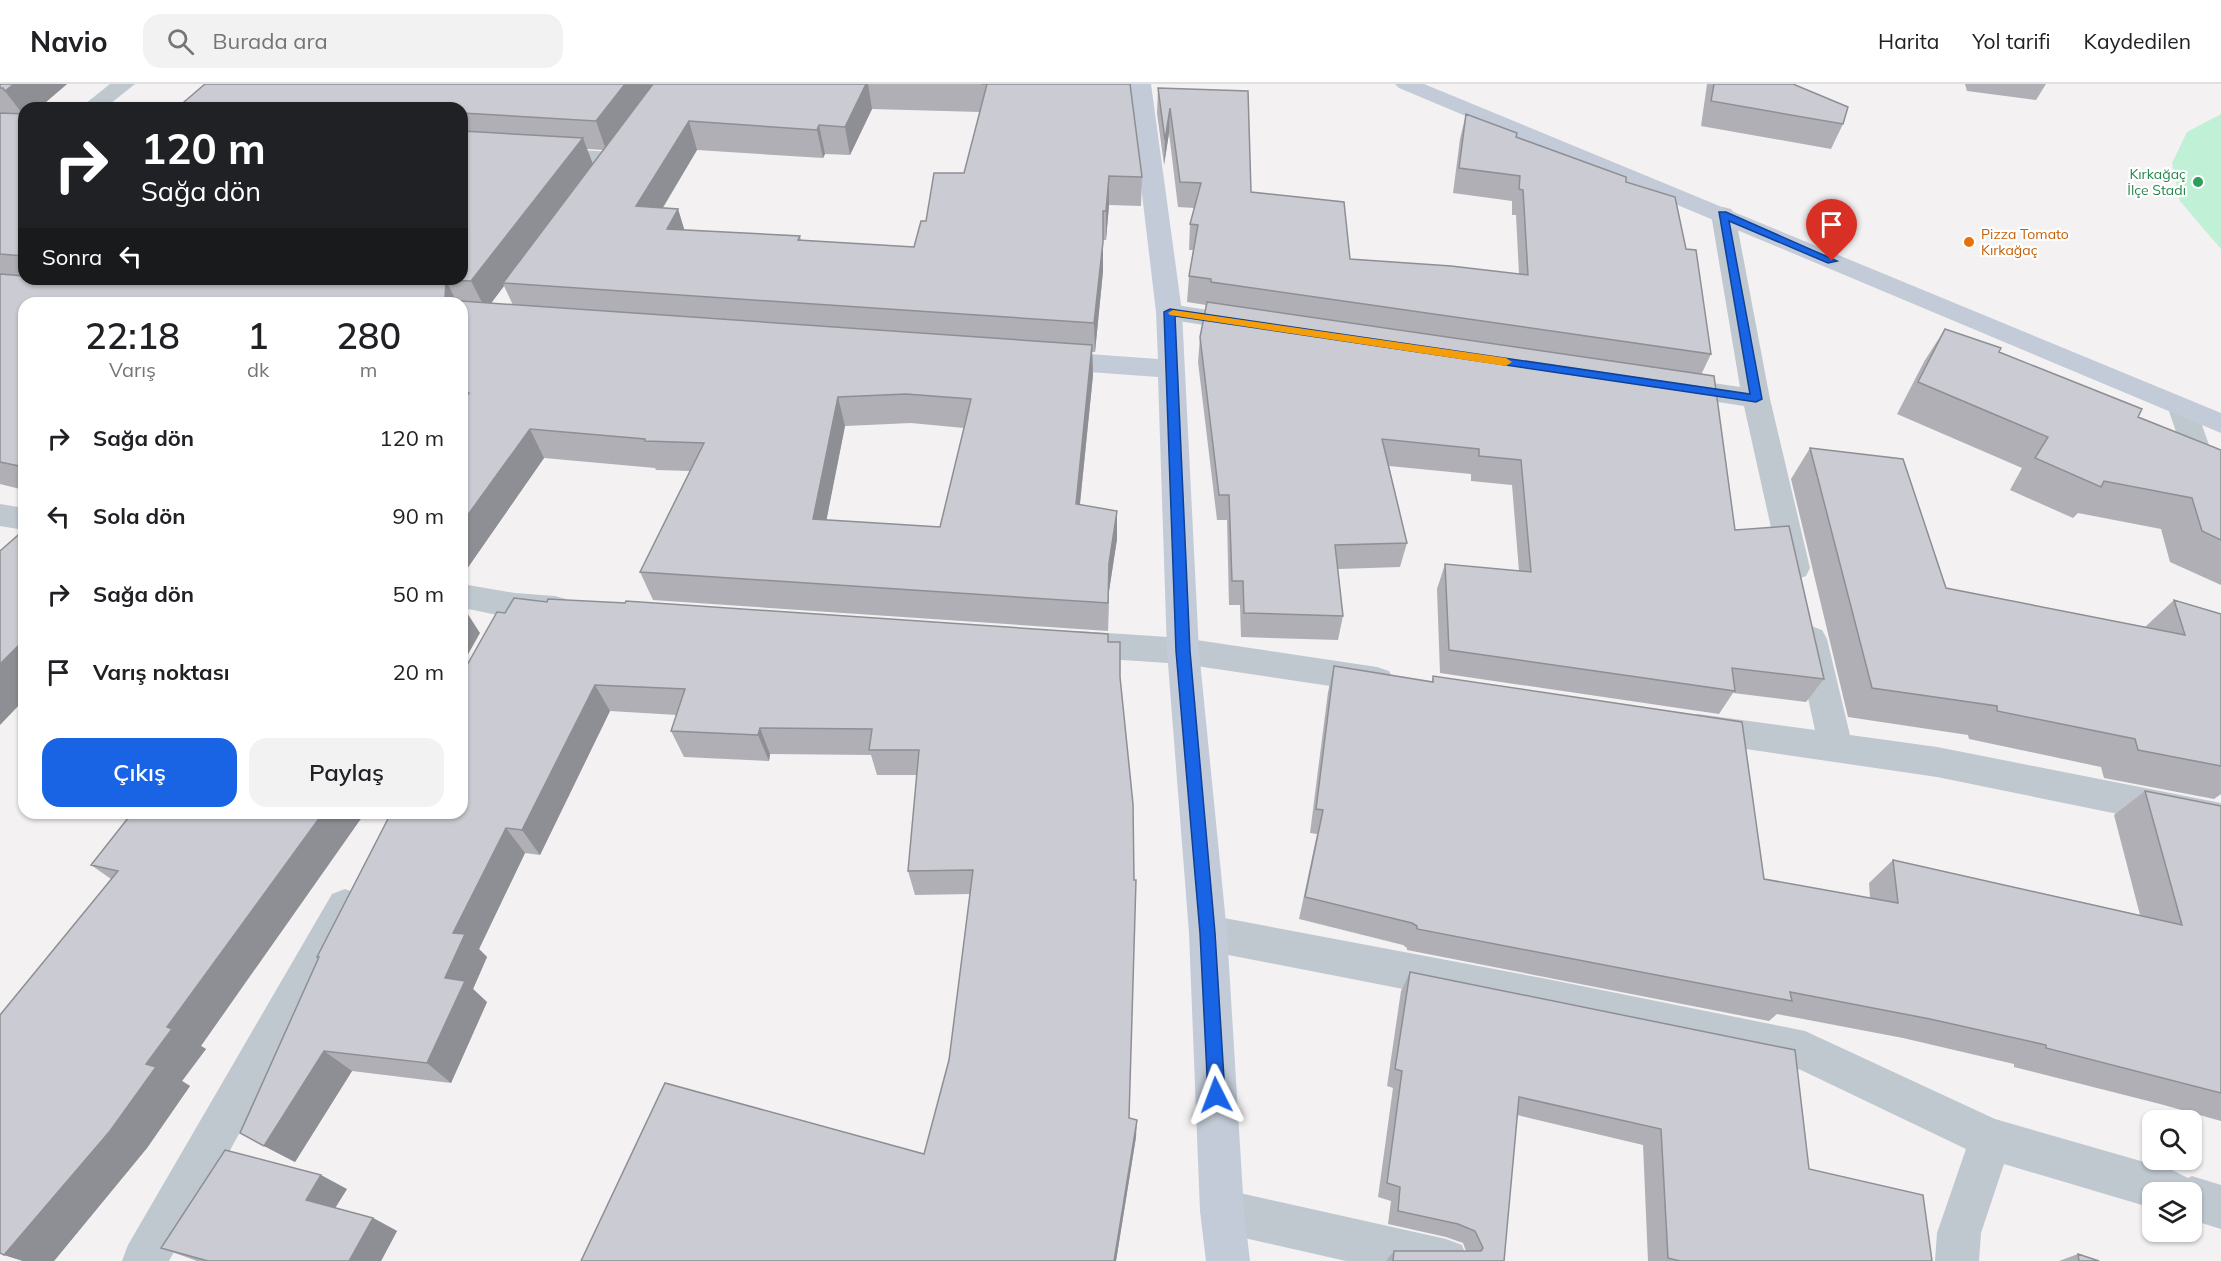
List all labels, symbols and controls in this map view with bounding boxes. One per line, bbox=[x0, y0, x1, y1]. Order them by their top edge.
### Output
search box bbox=[143, 14, 563, 68]
text: Navio bbox=[30, 24, 107, 59]
icon: search bbox=[164, 25, 197, 58]
text: Burada ara bbox=[212, 27, 328, 55]
text: Harita bbox=[1878, 28, 1939, 54]
text: Yol tarifi bbox=[1972, 28, 2051, 54]
text: Kaydedilen bbox=[2084, 28, 2191, 54]
text: 120 m bbox=[141, 122, 266, 175]
icon: right bbox=[42, 126, 120, 204]
place label: Kırkağaç İlçe Stadı bbox=[2127, 165, 2186, 199]
text: Sağa dön bbox=[141, 174, 261, 208]
marker: Kırkağaç İlçe Stadı bbox=[2191, 175, 2205, 189]
pin bbox=[1806, 199, 1857, 261]
icon: arrive bbox=[1815, 208, 1848, 241]
place label: Pizza Tomato Kırkağaç bbox=[1981, 225, 2069, 259]
marker: Pizza Tomato Kırkağaç bbox=[1962, 235, 1976, 249]
icon: left bbox=[114, 240, 147, 273]
text: Sonra bbox=[42, 243, 102, 271]
text: 22:18 bbox=[85, 313, 180, 358]
text: 1 bbox=[247, 313, 269, 358]
text: 280 bbox=[336, 313, 401, 358]
text: Varış bbox=[109, 357, 156, 382]
text: dk bbox=[247, 357, 269, 382]
text: m bbox=[360, 357, 377, 382]
icon: right bbox=[42, 422, 75, 455]
text: Sağa dön bbox=[93, 424, 194, 452]
text: 120 m bbox=[379, 424, 444, 452]
icon: left bbox=[42, 500, 75, 533]
text: Sola dön bbox=[93, 502, 186, 530]
text: 90 m bbox=[393, 502, 444, 530]
icon: right bbox=[42, 578, 75, 611]
text: Sağa dön bbox=[93, 580, 194, 608]
text: 50 m bbox=[393, 580, 444, 608]
icon: arrive bbox=[42, 656, 75, 689]
text: Varış noktası bbox=[93, 658, 229, 686]
text: 20 m bbox=[393, 658, 444, 686]
button: Çıkış bbox=[42, 738, 237, 807]
button: Paylaş bbox=[249, 738, 444, 807]
position arrow bbox=[1184, 1063, 1248, 1127]
map controls bbox=[2142, 1110, 2202, 1242]
button: search bbox=[2142, 1110, 2202, 1170]
button: layers bbox=[2142, 1182, 2202, 1242]

